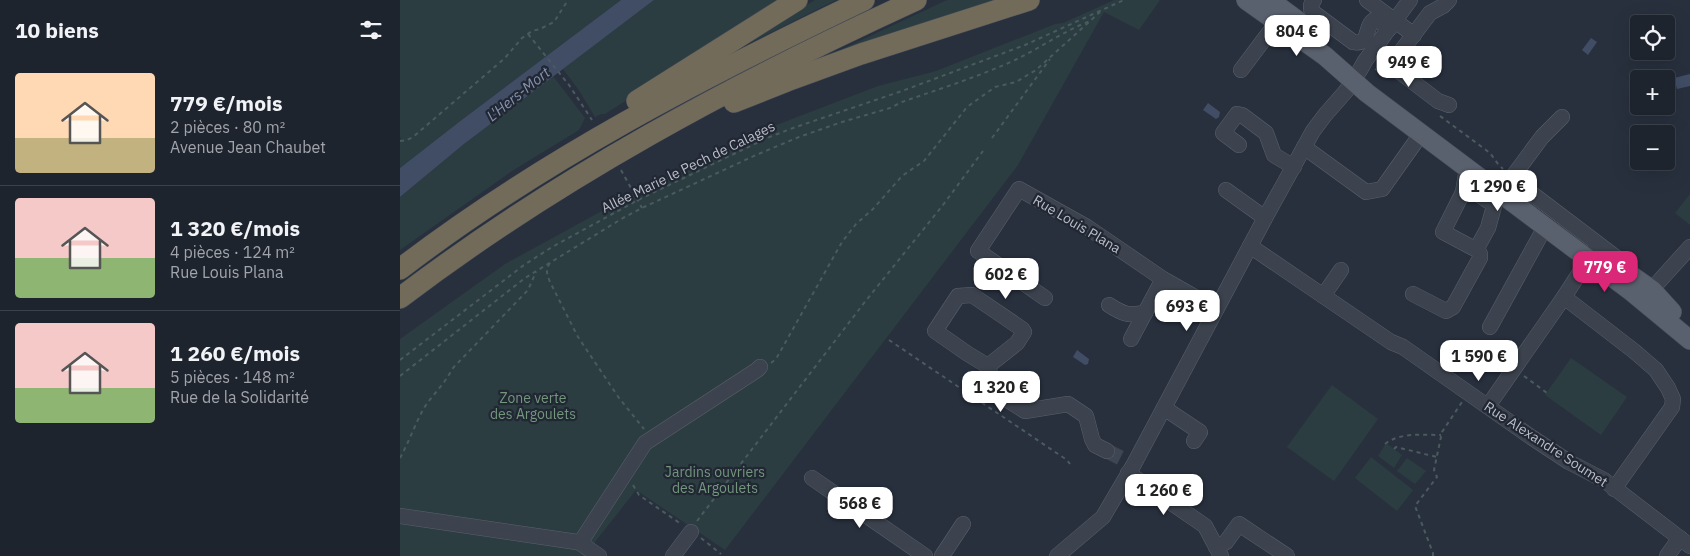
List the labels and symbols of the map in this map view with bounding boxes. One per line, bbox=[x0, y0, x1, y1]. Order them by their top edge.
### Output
pin: 804 € bbox=[1262, 15, 1332, 57]
pin: 949 € bbox=[1374, 46, 1444, 88]
water label: L'Hers-Mort bbox=[483, 62, 554, 125]
street label: Allée Marie le Pech de Calages bbox=[598, 117, 778, 217]
pin: 1 290 € bbox=[1452, 170, 1544, 212]
street label: Rue Louis Plana bbox=[1030, 191, 1125, 258]
pin: 779 € bbox=[1570, 250, 1640, 293]
pin: 602 € bbox=[971, 258, 1041, 300]
pin: 693 € bbox=[1152, 290, 1222, 332]
pin: 1 590 € bbox=[1433, 340, 1525, 382]
pin: 1 320 € bbox=[955, 370, 1047, 413]
park label: Zone verte des Argoulets bbox=[490, 389, 576, 423]
street label: Rue Alexandre Soumet bbox=[1481, 397, 1611, 491]
park label: Jardins ouvriers des Argoulets bbox=[665, 463, 765, 497]
pin: 1 260 € bbox=[1118, 474, 1210, 516]
pin: 568 € bbox=[825, 486, 895, 529]

